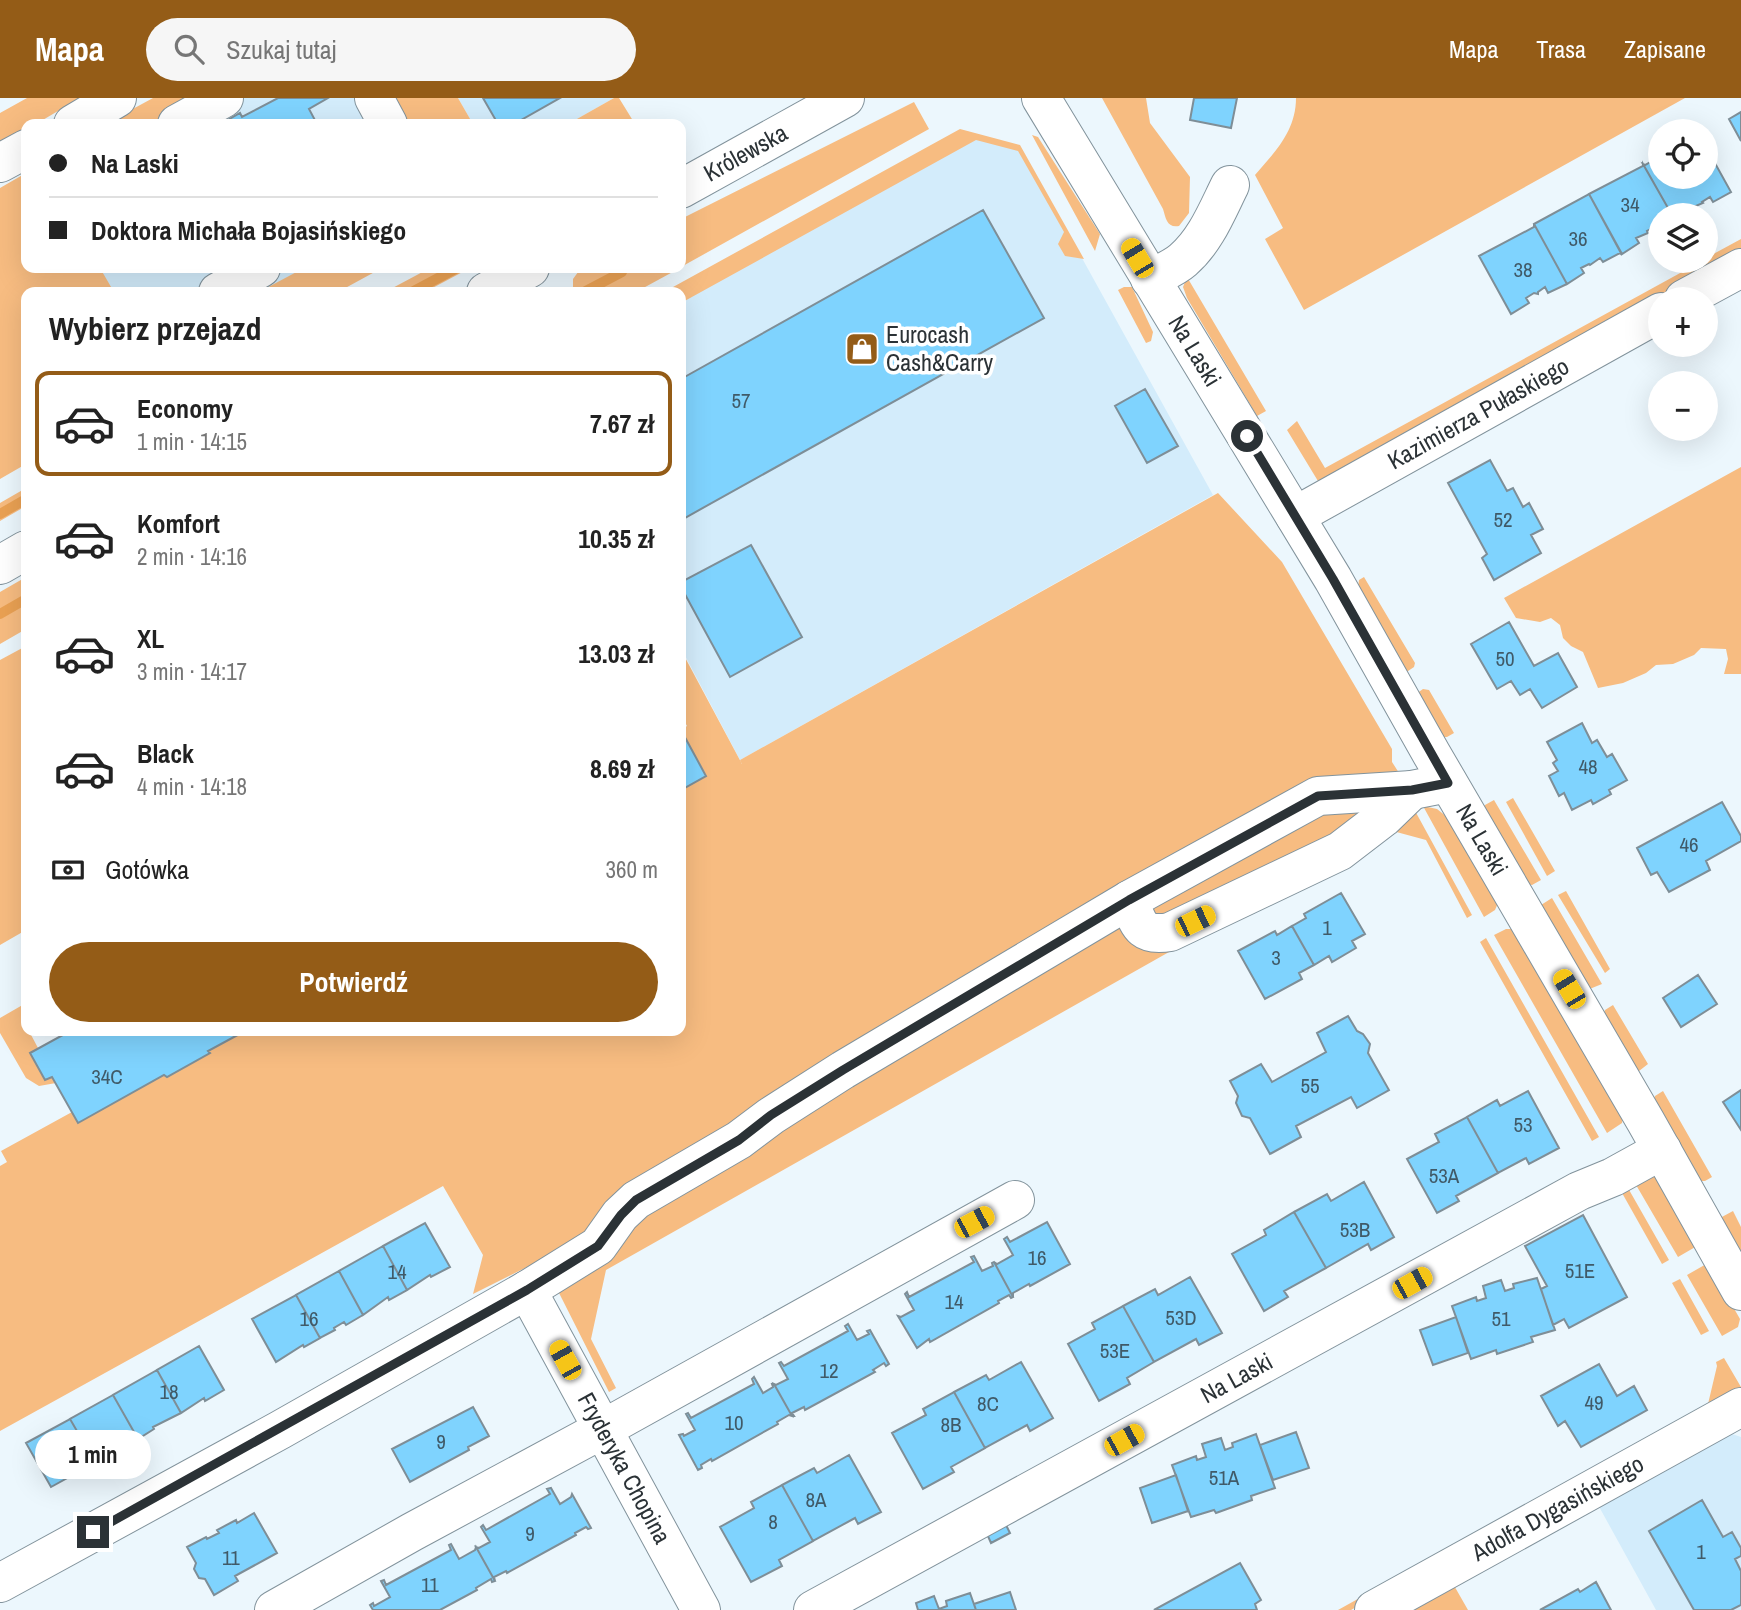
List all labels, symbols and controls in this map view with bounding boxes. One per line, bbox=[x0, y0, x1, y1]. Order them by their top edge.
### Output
search box bbox=[146, 18, 636, 81]
text: Mapa bbox=[35, 27, 104, 71]
icon: search bbox=[170, 30, 208, 68]
text: Szukaj tutaj bbox=[226, 32, 336, 67]
text: Mapa bbox=[1449, 33, 1498, 65]
text: Trasa bbox=[1536, 33, 1586, 65]
text: Zapisane bbox=[1624, 33, 1706, 65]
street label: Królewska bbox=[698, 116, 793, 188]
map controls bbox=[1648, 119, 1718, 441]
button: locate bbox=[1648, 119, 1718, 189]
text: Na Laski bbox=[91, 146, 179, 181]
house number: 34 bbox=[1620, 190, 1640, 219]
button: layers bbox=[1648, 203, 1718, 273]
text: Doktora Michała Bojasińskiego bbox=[91, 213, 406, 248]
house number: 36 bbox=[1568, 224, 1588, 253]
car bbox=[1118, 235, 1157, 281]
house number: 38 bbox=[1513, 255, 1533, 284]
button: + bbox=[1648, 287, 1718, 357]
text: Wybierz przejazd bbox=[49, 307, 261, 350]
street label: Na Laski bbox=[1162, 309, 1229, 392]
place label: Eurocash Cash&Carry bbox=[886, 318, 993, 378]
shop icon: Eurocash Cash&Carry bbox=[843, 330, 881, 368]
street label: Kazimierza Pułaskiego bbox=[1382, 350, 1574, 476]
button: − bbox=[1648, 371, 1718, 441]
house number: 57 bbox=[731, 386, 751, 415]
text: Economy bbox=[137, 391, 233, 426]
icon: car bbox=[53, 392, 116, 455]
text: 7.67 zł bbox=[590, 406, 654, 441]
route start bbox=[1231, 420, 1263, 452]
text: 1 min · 14:15 bbox=[137, 426, 247, 457]
house number: 52 bbox=[1493, 505, 1513, 534]
text: Komfort bbox=[137, 506, 220, 541]
icon: car bbox=[53, 507, 116, 570]
text: 10.35 zł bbox=[578, 521, 654, 556]
text: 2 min · 14:16 bbox=[137, 541, 247, 572]
text: XL bbox=[137, 621, 164, 656]
icon: car bbox=[53, 622, 116, 685]
text: 13.03 zł bbox=[578, 636, 654, 671]
house number: 50 bbox=[1495, 644, 1515, 673]
text: 3 min · 14:17 bbox=[137, 656, 247, 687]
text: Black bbox=[137, 736, 194, 771]
icon: car bbox=[53, 737, 116, 800]
text: 8.69 zł bbox=[590, 751, 654, 786]
house number: 48 bbox=[1578, 752, 1598, 781]
text: 4 min · 14:18 bbox=[137, 771, 247, 802]
street label: Na Laski bbox=[1449, 798, 1516, 881]
house number: 46 bbox=[1679, 830, 1699, 859]
icon: cash bbox=[49, 851, 87, 889]
text: Gotówka bbox=[105, 852, 189, 887]
text: 360 m bbox=[606, 854, 658, 885]
car bbox=[1172, 902, 1219, 940]
house number: 1 bbox=[1322, 913, 1332, 942]
button: Potwierdź bbox=[49, 942, 658, 1022]
house number: 3 bbox=[1271, 943, 1281, 972]
car bbox=[1550, 966, 1589, 1012]
house number: 34C bbox=[91, 1062, 123, 1091]
house number: 55 bbox=[1300, 1071, 1320, 1100]
house number: 53 bbox=[1513, 1110, 1533, 1139]
house number: 53A bbox=[1429, 1161, 1460, 1190]
car bbox=[951, 1203, 998, 1241]
house number: 53B bbox=[1340, 1215, 1370, 1244]
house number: 16 bbox=[1027, 1243, 1047, 1272]
house number: 51E bbox=[1565, 1256, 1595, 1285]
house number: 14 bbox=[387, 1257, 407, 1286]
car bbox=[1389, 1264, 1436, 1302]
house number: 14 bbox=[944, 1287, 964, 1316]
house number: 53D bbox=[1165, 1303, 1197, 1332]
house number: 16 bbox=[299, 1304, 319, 1333]
house number: 51 bbox=[1491, 1304, 1511, 1333]
house number: 53E bbox=[1100, 1336, 1130, 1365]
car bbox=[546, 1337, 585, 1383]
street label: Na Laski bbox=[1194, 1345, 1278, 1410]
house number: 12 bbox=[819, 1356, 839, 1385]
house number: 18 bbox=[159, 1377, 179, 1406]
street label: Fryderyka Chopina bbox=[571, 1387, 679, 1549]
house number: 49 bbox=[1584, 1388, 1604, 1417]
house number: 8C bbox=[977, 1389, 999, 1418]
house number: 10 bbox=[724, 1408, 744, 1437]
house number: 8B bbox=[940, 1410, 962, 1439]
car bbox=[1101, 1421, 1148, 1459]
house number: 9 bbox=[436, 1427, 446, 1456]
callout: 1 min bbox=[35, 1430, 151, 1480]
text: 1 min bbox=[68, 1439, 118, 1470]
street label: Adolfa Dygasińskiego bbox=[1465, 1447, 1649, 1568]
house number: 51A bbox=[1209, 1463, 1240, 1492]
house number: 8A bbox=[805, 1485, 827, 1514]
house number: 8 bbox=[768, 1507, 778, 1536]
route end bbox=[77, 1516, 109, 1548]
house number: 9 bbox=[525, 1519, 535, 1548]
house number: 1 bbox=[1696, 1537, 1706, 1566]
house number: 11 bbox=[222, 1543, 240, 1572]
house number: 11 bbox=[421, 1570, 439, 1599]

